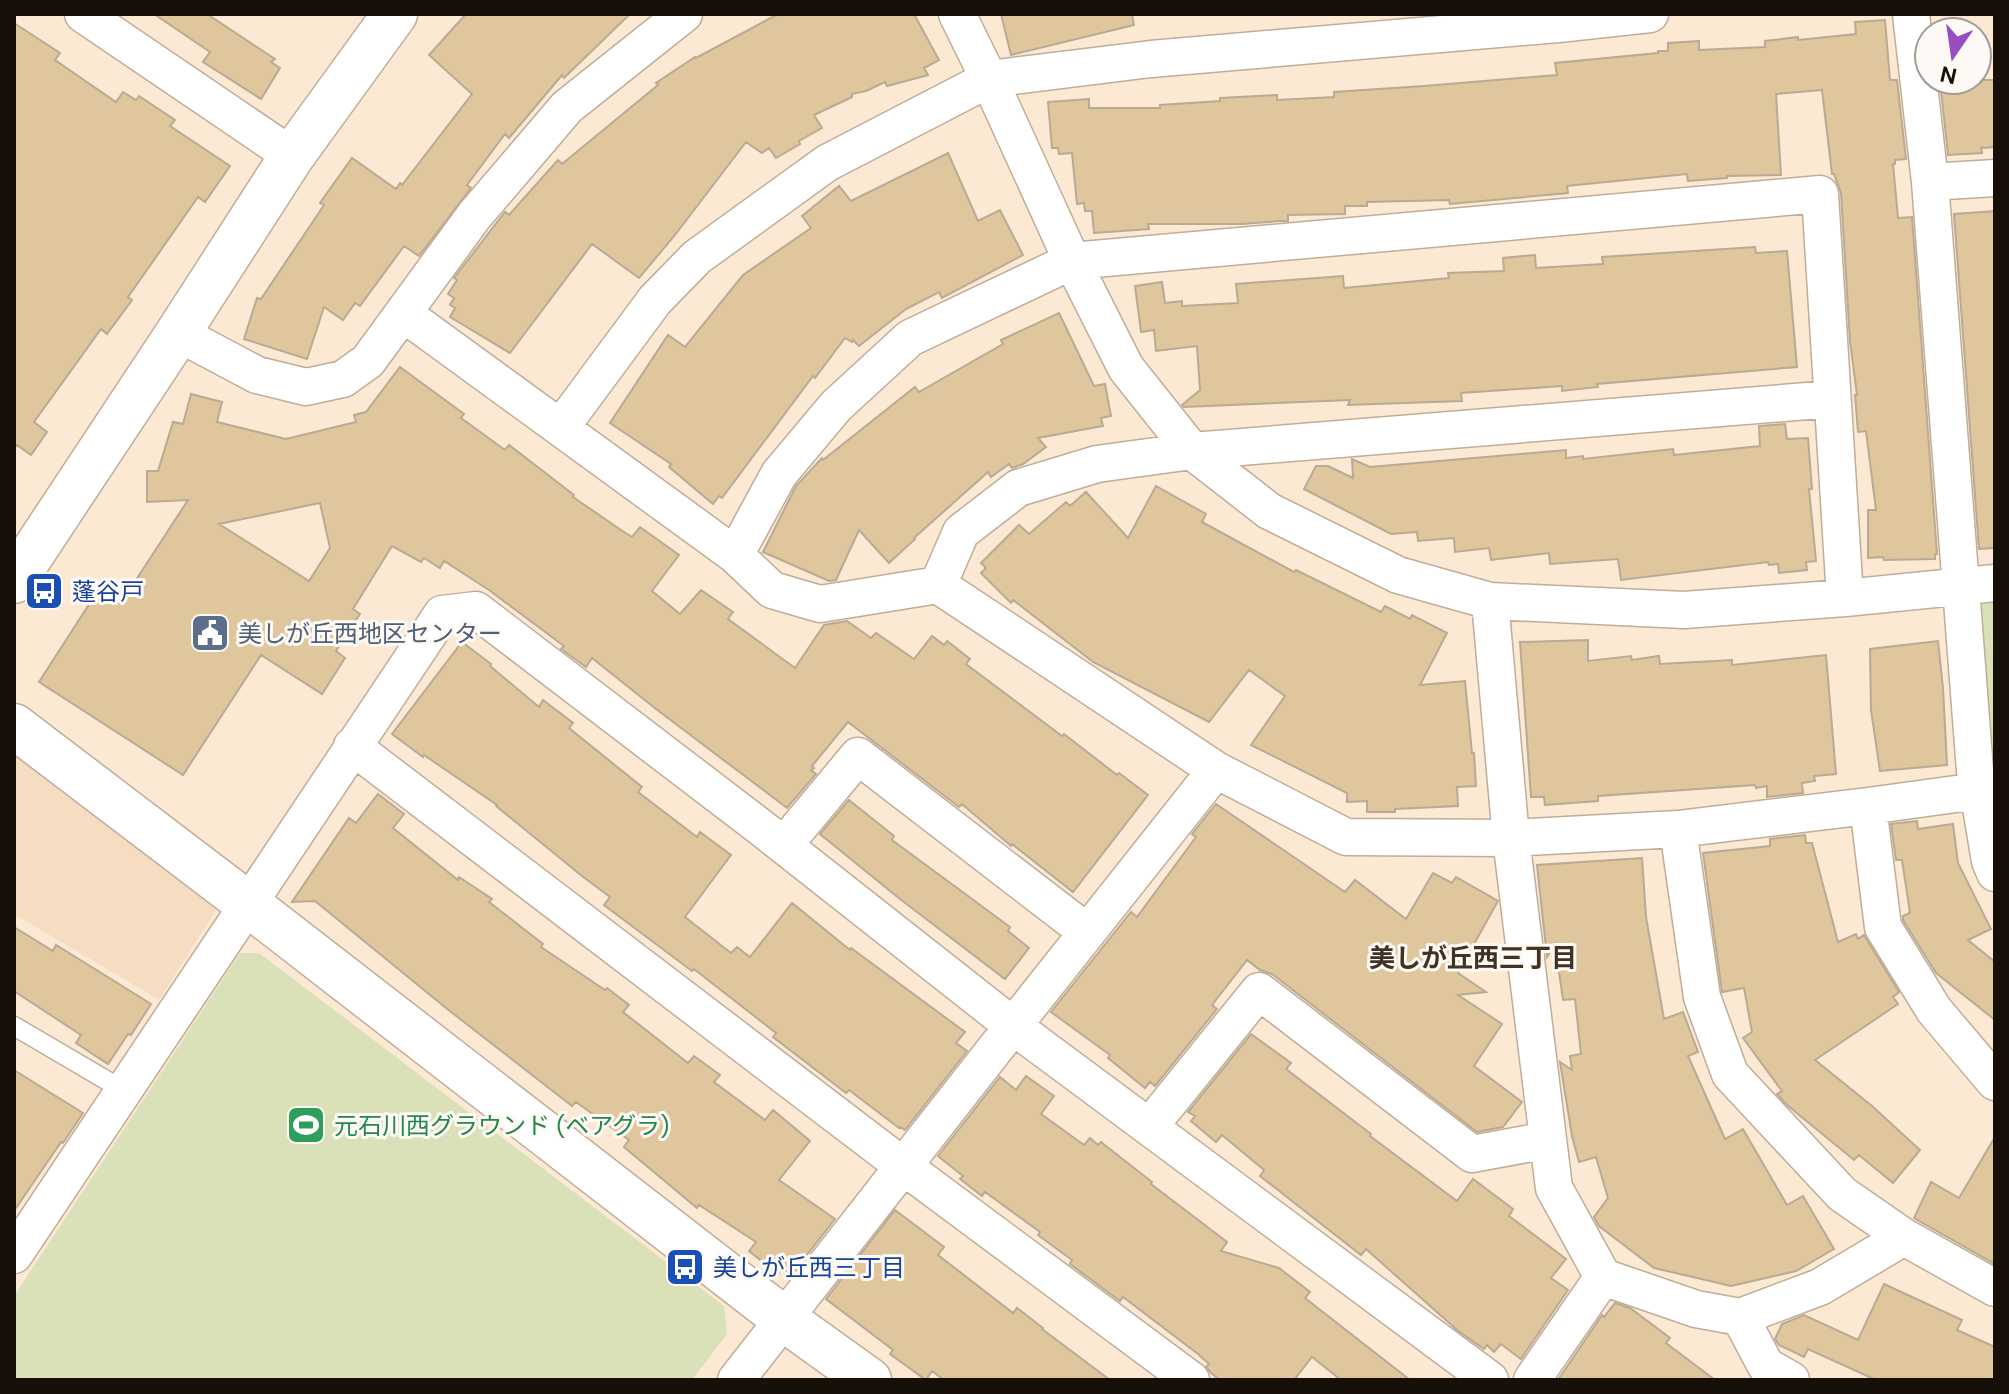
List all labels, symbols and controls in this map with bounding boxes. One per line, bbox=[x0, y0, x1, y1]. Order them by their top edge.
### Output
north arrow bbox=[1913, 16, 1993, 96]
text: N bbox=[1938, 59, 1960, 91]
bus stop icon: 蓬谷戸 bbox=[23, 570, 65, 612]
place label: 蓬谷戸 bbox=[72, 576, 144, 607]
public building icon: 美しが丘西地区センター bbox=[189, 612, 231, 654]
place label: 美しが丘西地区センター bbox=[238, 618, 502, 649]
district label: 美しが丘西三丁目 bbox=[1369, 941, 1577, 975]
sports icon: 元石川西グラウンド (ベアグラ) bbox=[285, 1104, 327, 1146]
place label: 元石川西グラウンド (ベアグラ) bbox=[334, 1110, 669, 1141]
bus stop icon: 美しが丘西三丁目 bbox=[664, 1246, 706, 1288]
place label: 美しが丘西三丁目 bbox=[713, 1252, 905, 1283]

